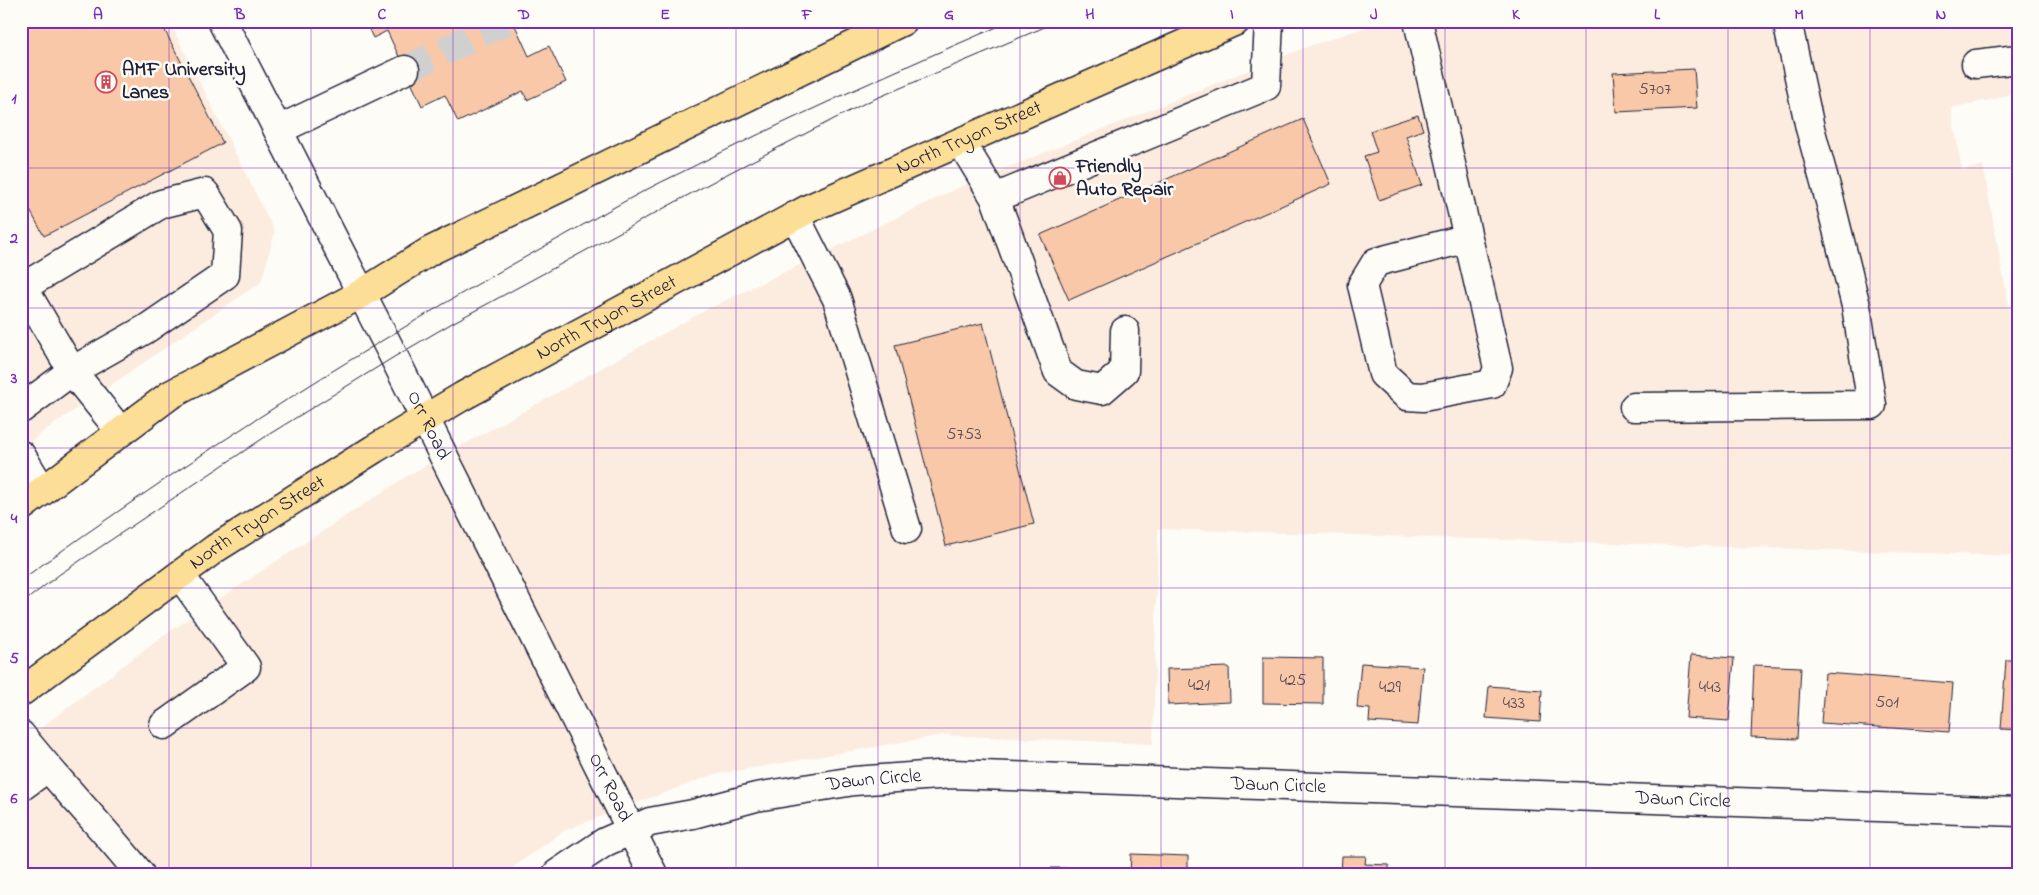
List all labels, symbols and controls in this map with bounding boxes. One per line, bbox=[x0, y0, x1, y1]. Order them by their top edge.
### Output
text: A bbox=[93, 3, 103, 27]
text: B bbox=[234, 3, 246, 27]
text: C bbox=[378, 3, 387, 27]
text: D bbox=[517, 3, 530, 27]
text: E bbox=[660, 3, 670, 27]
text: F bbox=[801, 3, 813, 27]
text: G bbox=[944, 3, 954, 27]
text: H bbox=[1085, 3, 1095, 27]
text: I bbox=[1230, 3, 1234, 27]
text: J bbox=[1370, 3, 1378, 27]
text: K bbox=[1512, 3, 1521, 27]
text: L bbox=[1654, 3, 1661, 27]
text: M bbox=[1794, 3, 1804, 27]
text: N bbox=[1936, 3, 1947, 27]
place label: AMF University Lanes bbox=[122, 56, 246, 108]
building icon: AMF University Lanes bbox=[94, 70, 118, 94]
house number: 5707 bbox=[1639, 77, 1672, 103]
text: 1 bbox=[11, 87, 17, 111]
street label: North Tryon Street bbox=[892, 93, 1047, 183]
place label: Friendly Auto Repair bbox=[1075, 153, 1174, 205]
shop icon: Friendly Auto Repair bbox=[1048, 166, 1072, 190]
text: 2 bbox=[9, 227, 18, 251]
street label: North Tryon Street bbox=[531, 268, 683, 368]
text: 3 bbox=[10, 367, 18, 391]
street label: Orr Road bbox=[399, 386, 458, 465]
house number: 5753 bbox=[946, 422, 982, 448]
street label: North Tryon Street bbox=[184, 468, 331, 577]
text: 4 bbox=[10, 507, 18, 531]
text: 5 bbox=[9, 647, 19, 671]
house number: 425 bbox=[1280, 668, 1306, 694]
house number: 421 bbox=[1188, 673, 1210, 699]
house number: 429 bbox=[1379, 675, 1401, 701]
house number: 443 bbox=[1699, 675, 1721, 701]
house number: 501 bbox=[1875, 690, 1899, 716]
house number: 433 bbox=[1503, 691, 1525, 717]
street label: Orr Road bbox=[580, 748, 639, 827]
street label: Dawn Circle bbox=[823, 762, 922, 800]
street label: Dawn Circle bbox=[1229, 769, 1327, 802]
street label: Dawn Circle bbox=[1634, 784, 1731, 816]
text: 6 bbox=[9, 787, 18, 811]

